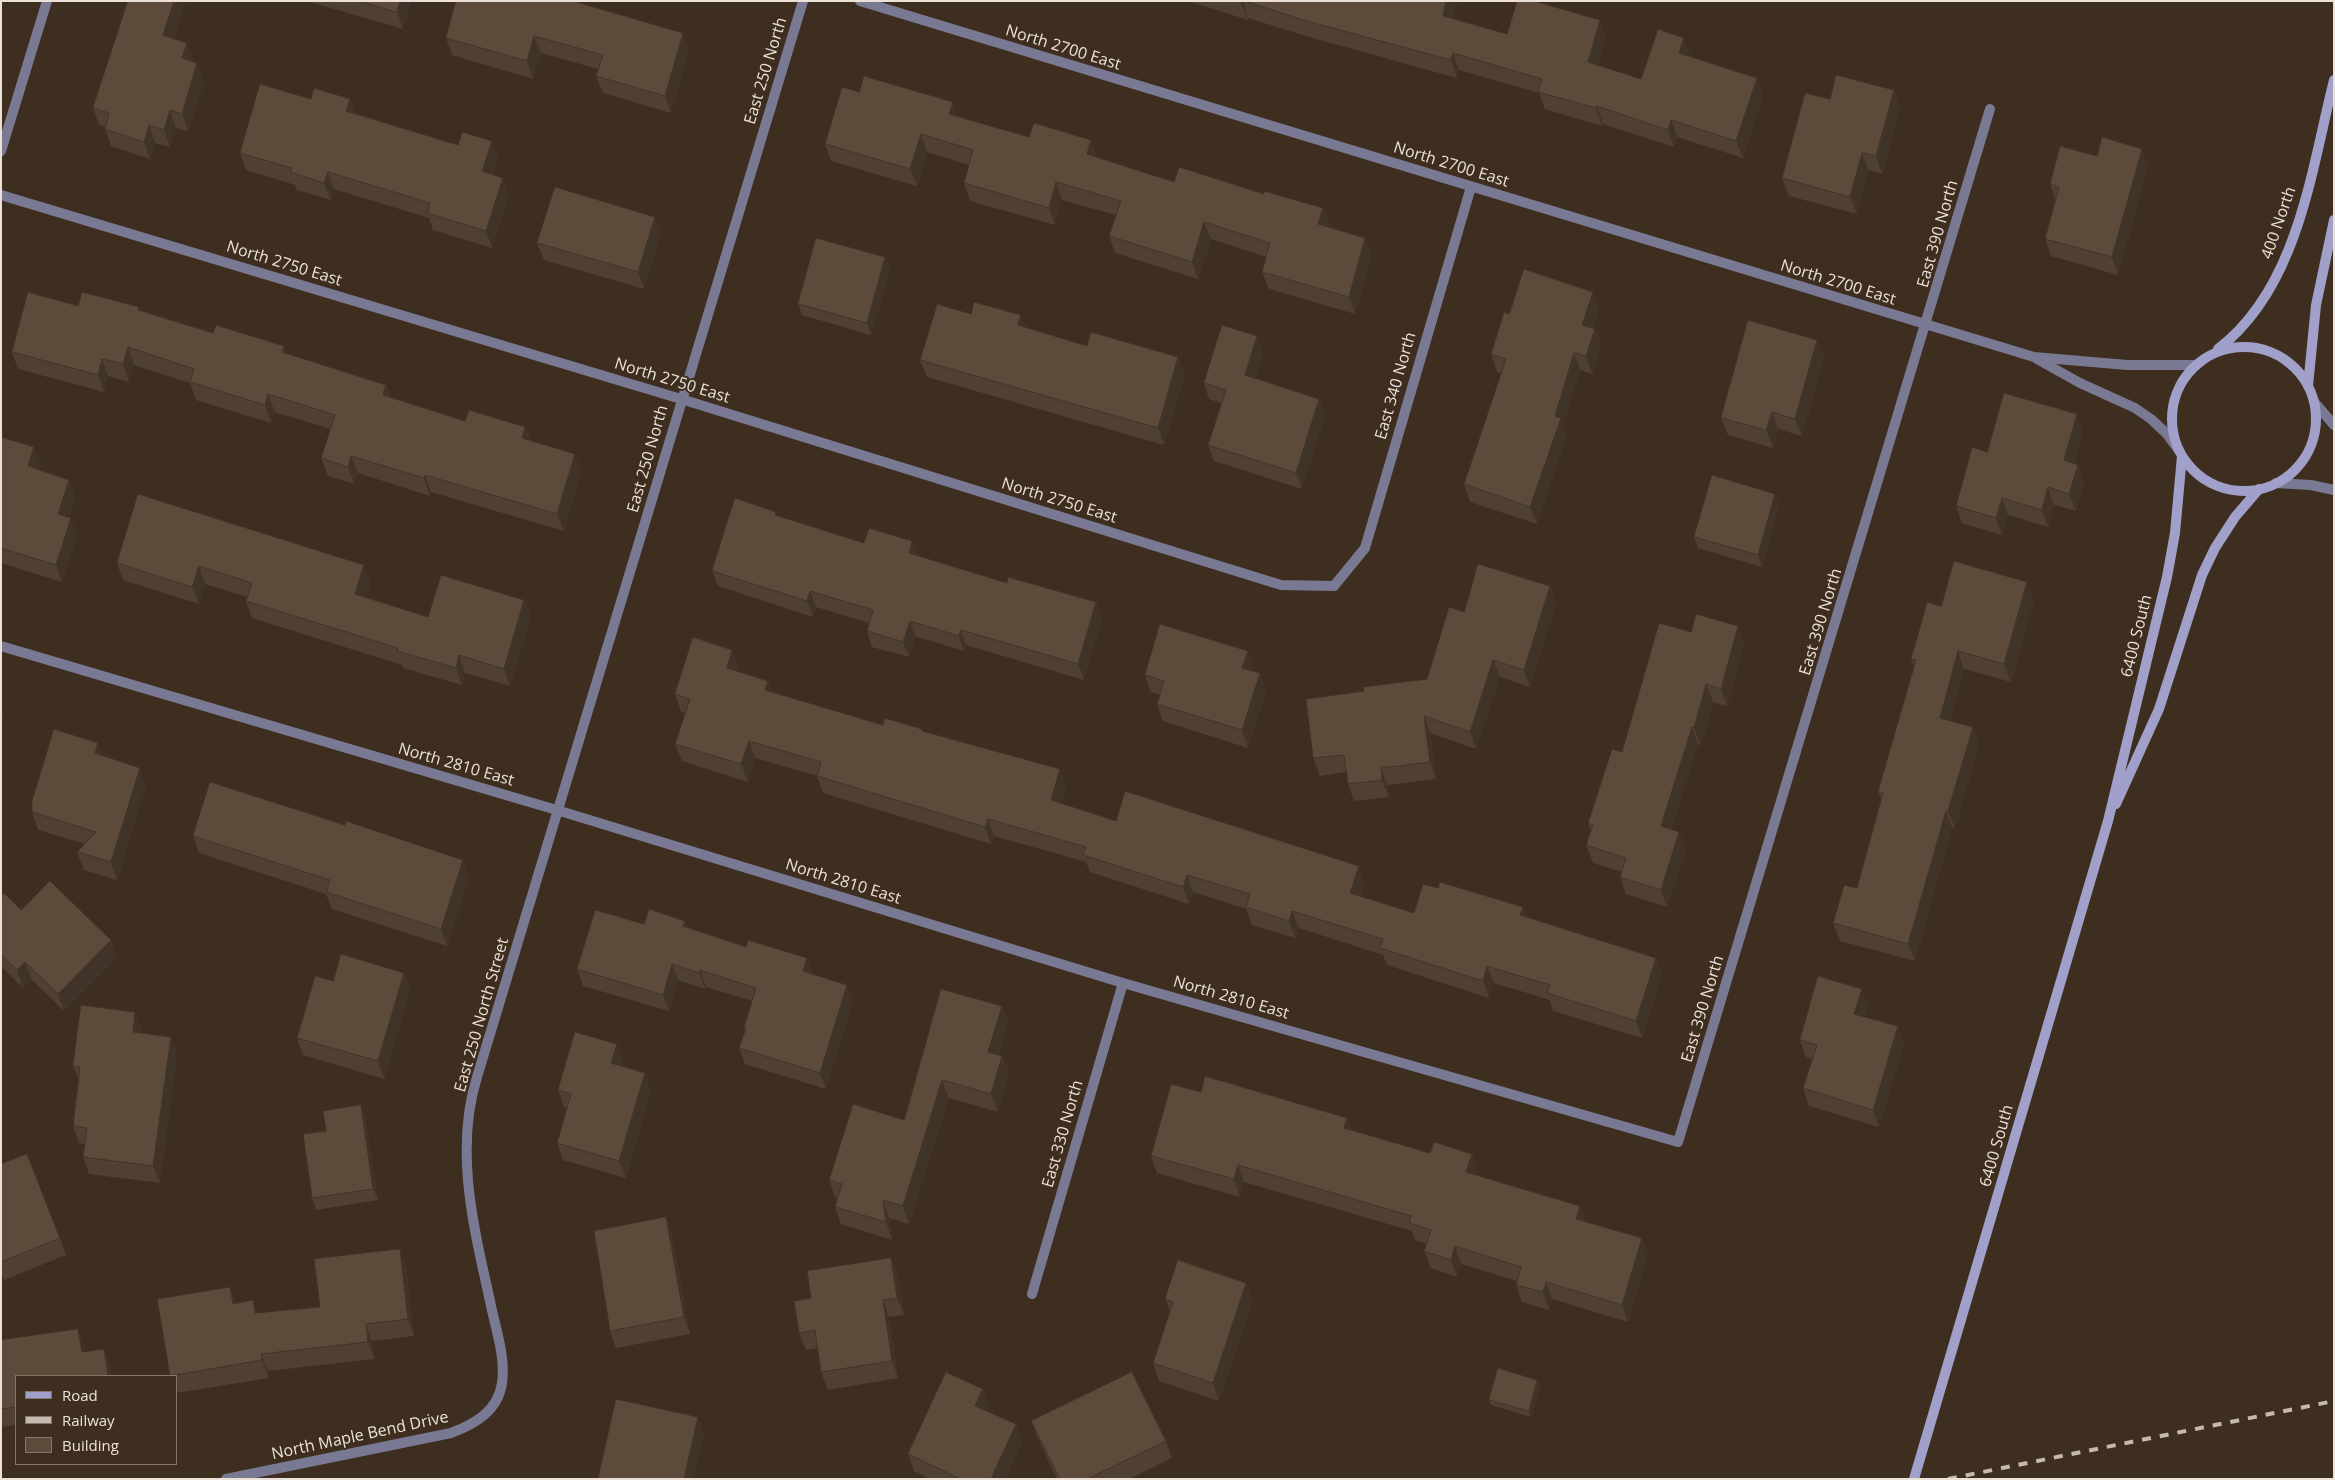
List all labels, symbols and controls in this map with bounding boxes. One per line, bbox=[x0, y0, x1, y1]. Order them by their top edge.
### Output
street label: East 250 North bbox=[741, 15, 791, 127]
street label: North 2700 East bbox=[1003, 21, 1123, 75]
street label: North 2700 East bbox=[1391, 138, 1511, 192]
street label: East 390 North bbox=[1914, 178, 1962, 290]
street label: 400 North bbox=[2258, 184, 2300, 262]
street label: North 2750 East bbox=[224, 237, 344, 291]
street label: North 2700 East bbox=[1778, 256, 1898, 310]
street label: East 340 North bbox=[1372, 330, 1420, 442]
street label: North 2750 East bbox=[612, 354, 732, 408]
street label: East 250 North bbox=[624, 403, 672, 515]
street label: North 2750 East bbox=[999, 474, 1119, 528]
street label: East 390 North bbox=[1796, 566, 1846, 678]
street label: 6400 South bbox=[2117, 593, 2157, 679]
street label: North 2810 East bbox=[396, 739, 516, 791]
street label: North 2810 East bbox=[783, 855, 903, 909]
street label: East 250 North Street bbox=[451, 936, 513, 1094]
street label: East 390 North bbox=[1678, 953, 1728, 1065]
street label: North 2810 East bbox=[1171, 972, 1291, 1024]
street label: East 330 North bbox=[1039, 1078, 1087, 1190]
street label: 6400 South bbox=[1976, 1103, 2018, 1189]
legend bbox=[15, 1375, 178, 1465]
text: Road bbox=[62, 1385, 98, 1405]
street label: North Maple Bend Drive bbox=[270, 1408, 450, 1464]
text: Railway bbox=[62, 1410, 115, 1430]
text: Building bbox=[62, 1435, 119, 1455]

